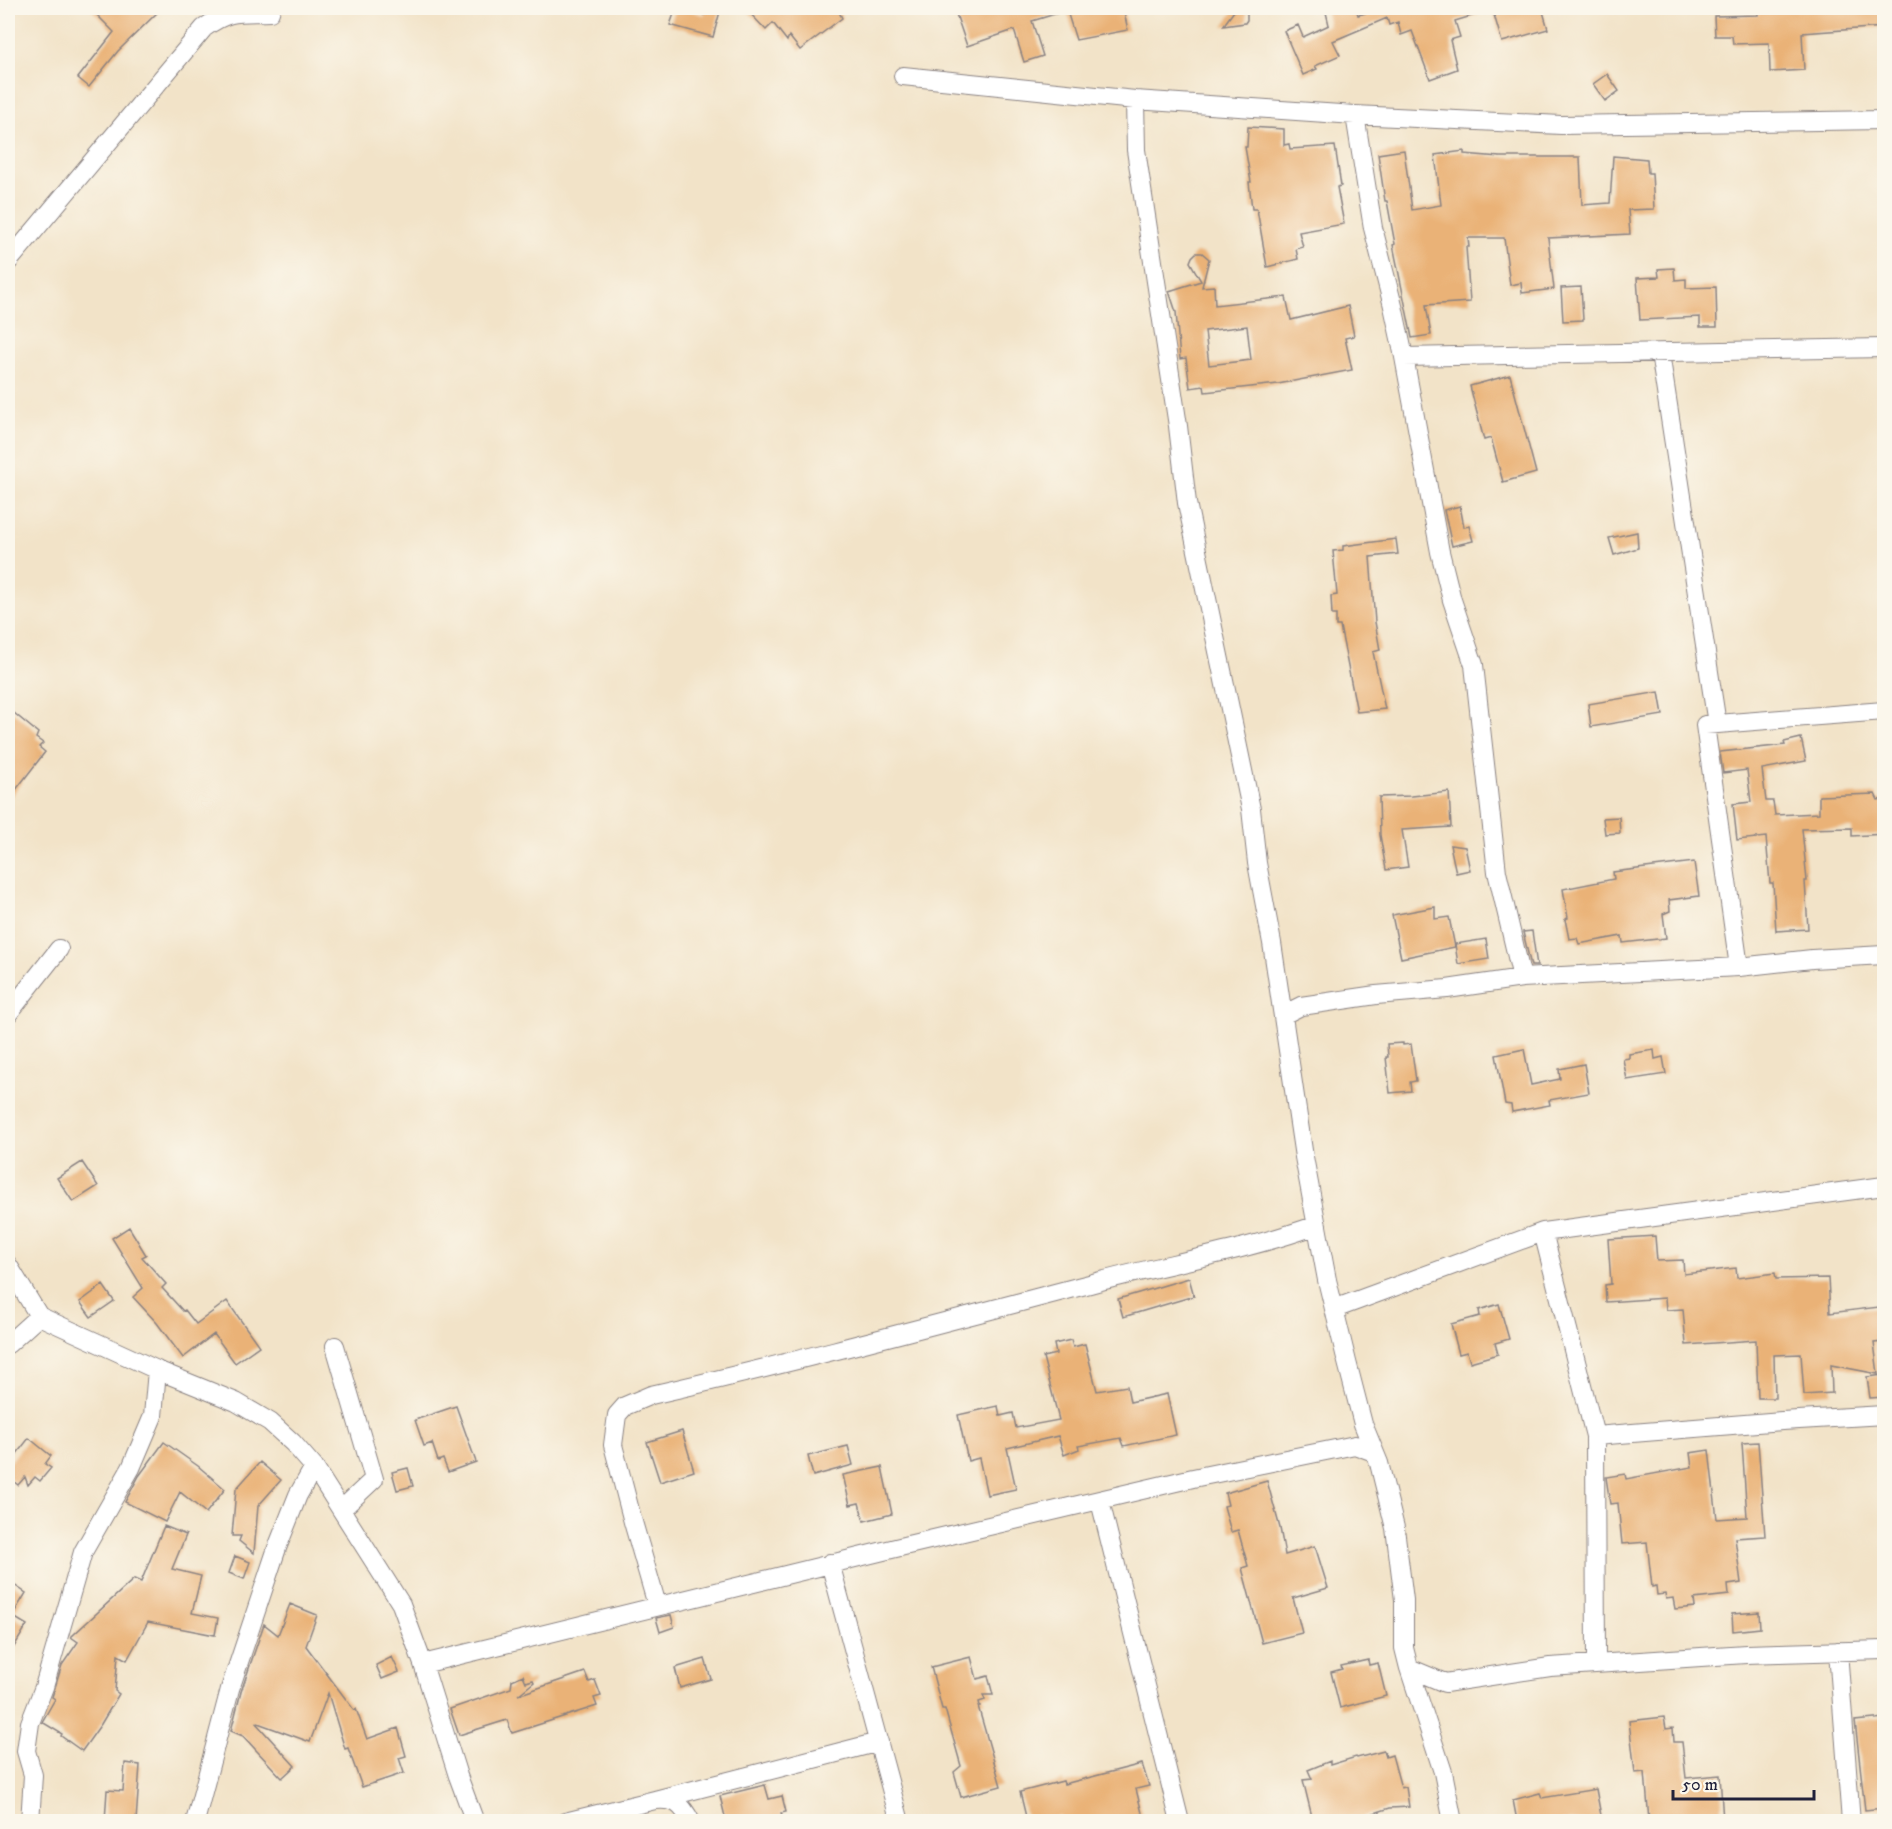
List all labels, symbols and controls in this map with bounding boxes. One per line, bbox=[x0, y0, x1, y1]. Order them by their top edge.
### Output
scale bar bbox=[1673, 1763, 1814, 1801]
text: 50 m bbox=[1682, 1774, 1718, 1796]

